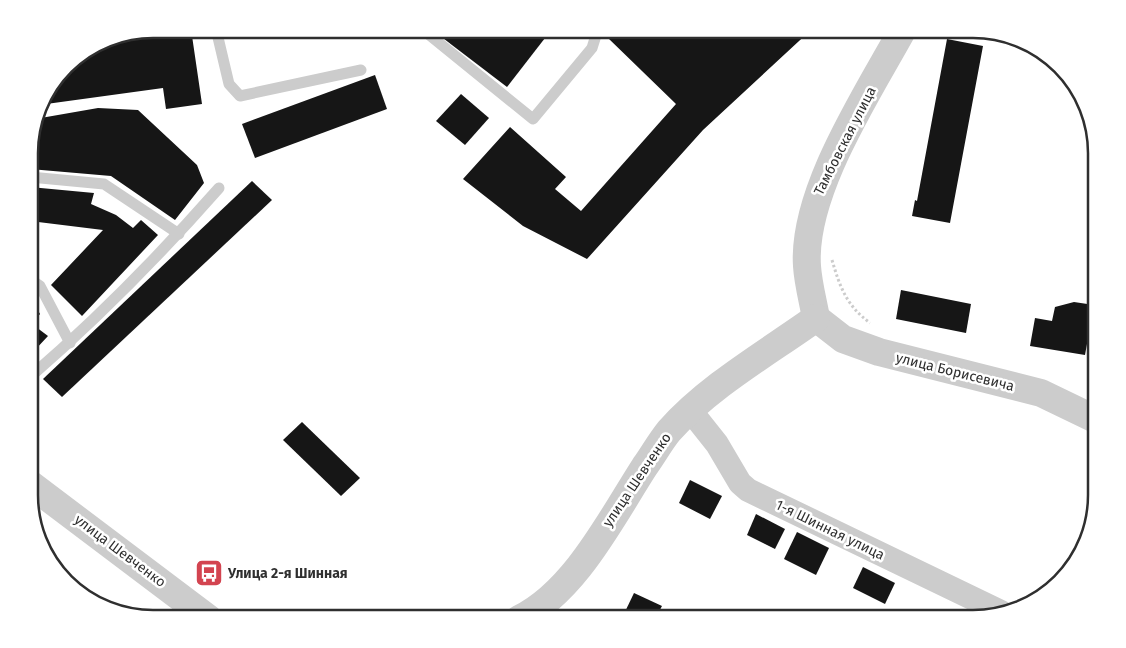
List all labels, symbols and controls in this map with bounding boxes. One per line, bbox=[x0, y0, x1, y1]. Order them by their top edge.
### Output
street label: Тамбовская улица bbox=[810, 84, 880, 198]
street label: улица Борисевича bbox=[894, 349, 1016, 395]
street label: улица Шевченко bbox=[599, 430, 675, 530]
street label: 1-я Шинная улица bbox=[773, 496, 887, 564]
street label: улица Шевченко bbox=[71, 511, 169, 591]
bus stop icon: Улица 2-я Шинная bbox=[194, 558, 224, 588]
place label: Улица 2-я Шинная bbox=[227, 565, 348, 582]

